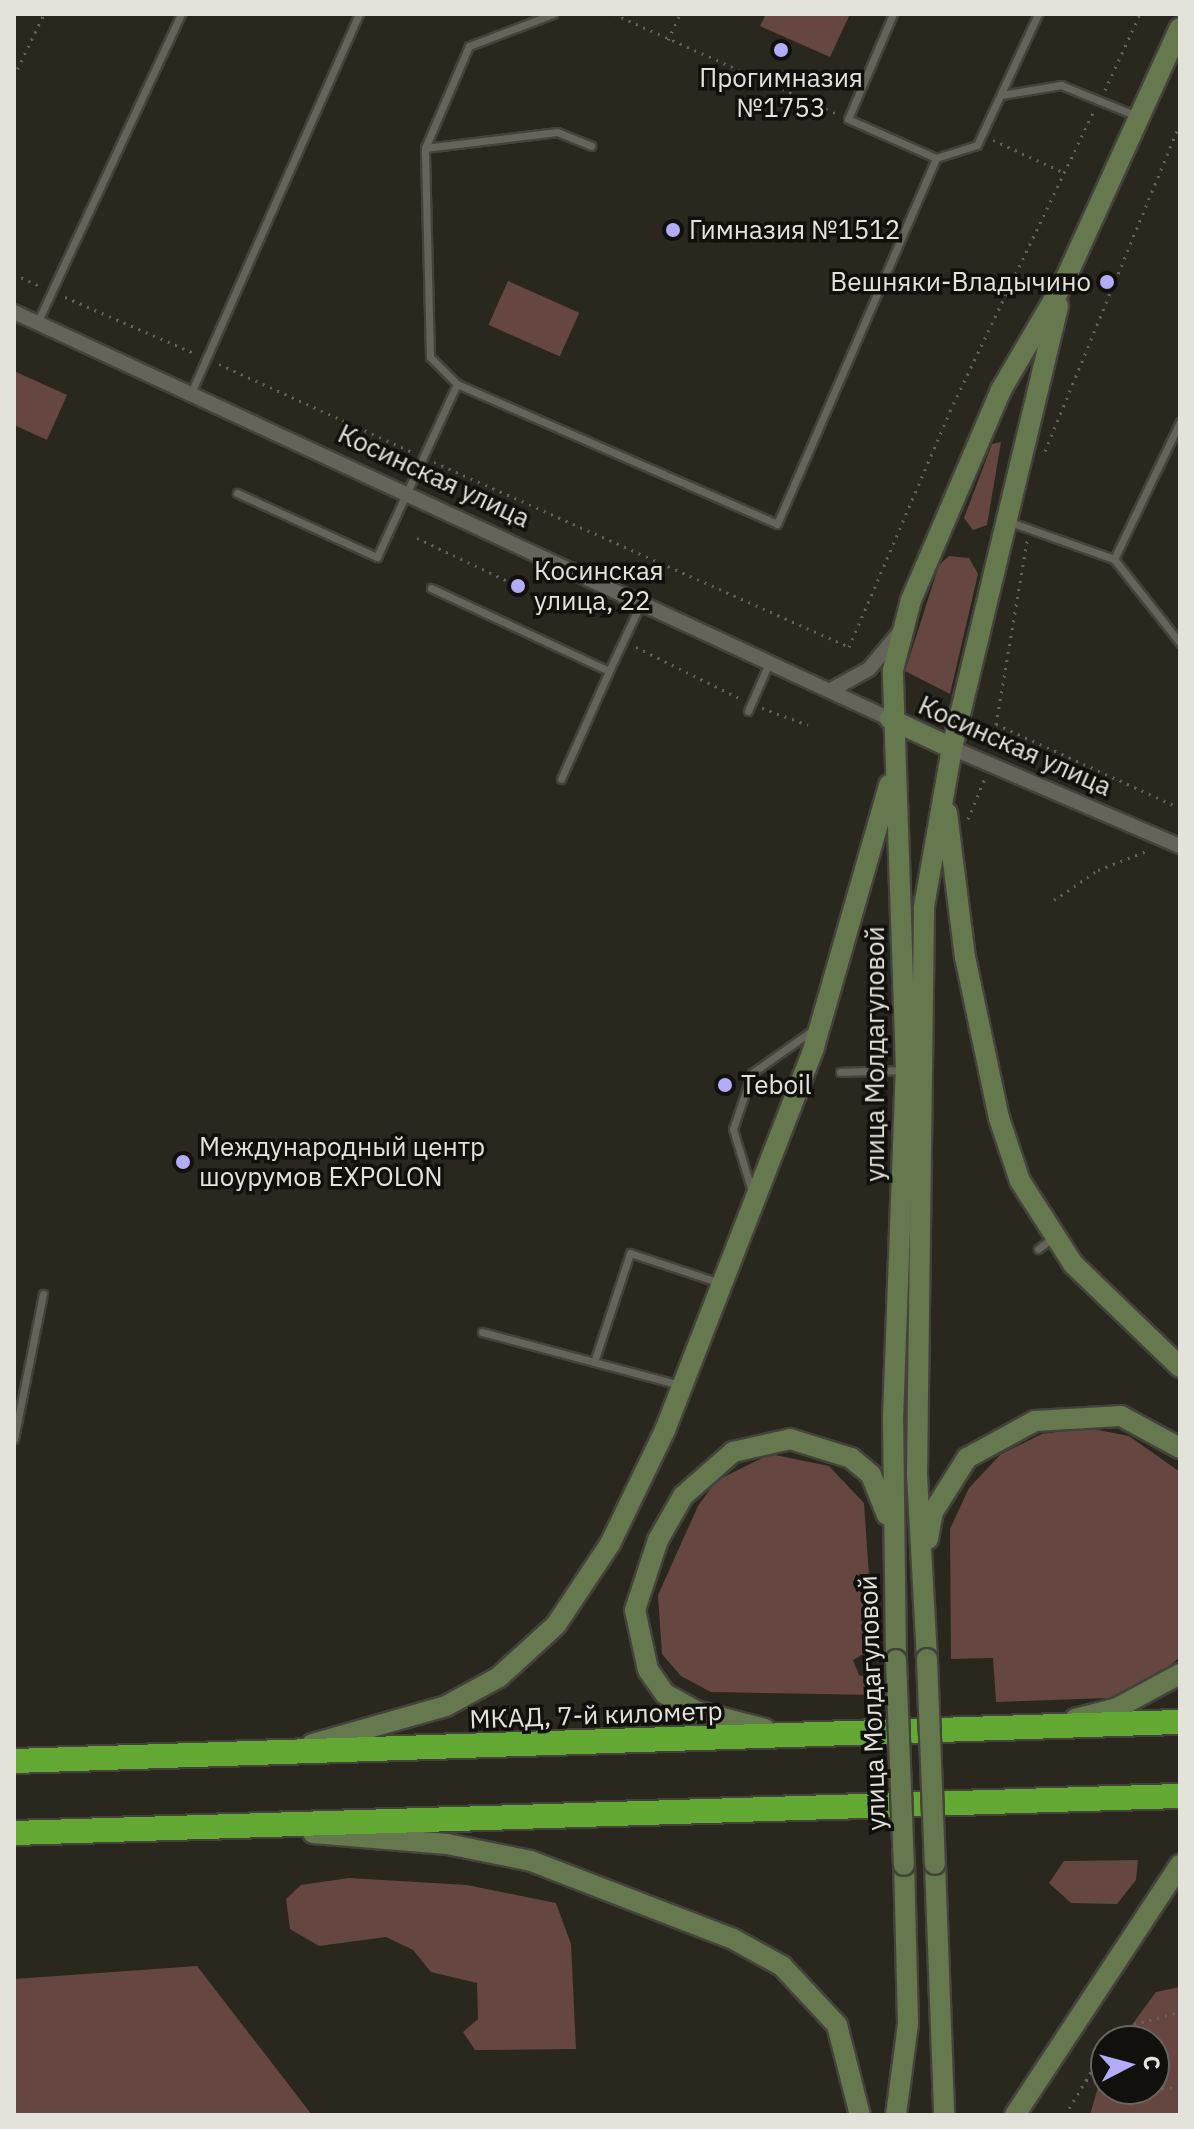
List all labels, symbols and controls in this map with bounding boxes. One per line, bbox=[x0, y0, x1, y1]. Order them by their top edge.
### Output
marker: Прогимназия №1753 bbox=[772, 41, 790, 59]
place label: Прогимназия №1753 bbox=[699, 62, 863, 124]
place label: Гимназия №1512 bbox=[689, 214, 900, 246]
marker: Гимназия №1512 bbox=[664, 221, 682, 239]
place label: Вешняки-Владычино bbox=[830, 266, 1091, 298]
marker: Вешняки-Владычино bbox=[1098, 273, 1116, 291]
street label: Косинская улица bbox=[333, 418, 535, 534]
place label: Косинская улица, 22 bbox=[534, 555, 664, 616]
marker: Косинская улица, 22 bbox=[509, 577, 527, 595]
street label: Косинская улица bbox=[914, 689, 1116, 803]
street label: улица Молдагуловой bbox=[859, 926, 891, 1182]
place label: Teboil bbox=[741, 1069, 812, 1101]
marker: Teboil bbox=[716, 1076, 734, 1094]
place label: Международный центр шоурумов EXPOLON bbox=[199, 1131, 485, 1192]
marker: Международный центр шоурумов EXPOLON bbox=[174, 1153, 192, 1171]
street label: улица Молдагуловой bbox=[852, 1575, 892, 1831]
street label: МКАД, 7-й километр bbox=[469, 1695, 723, 1735]
north arrow bbox=[1090, 2025, 1170, 2105]
text: С bbox=[1137, 2054, 1168, 2071]

